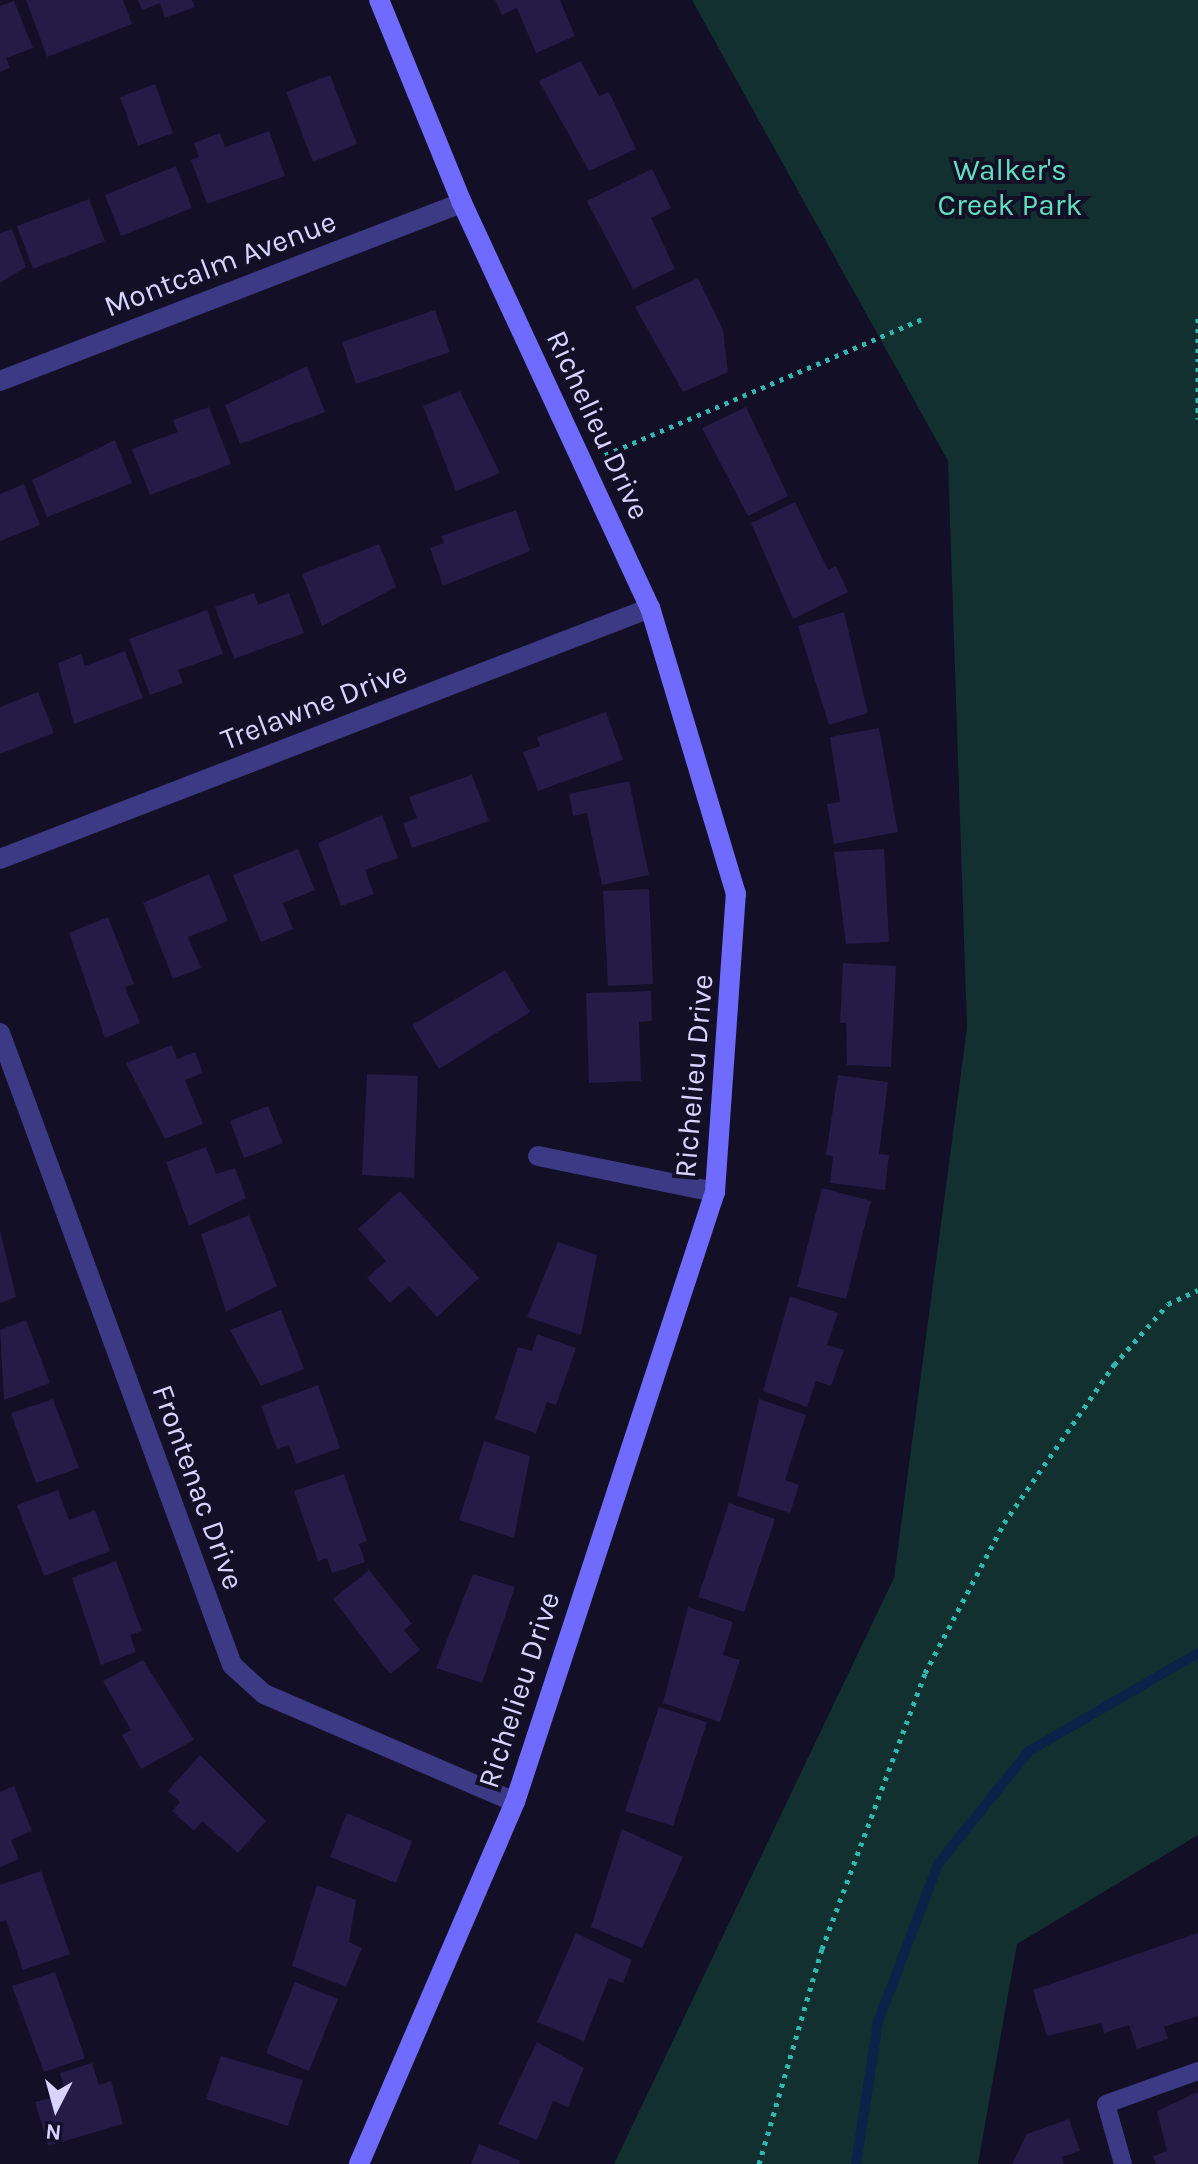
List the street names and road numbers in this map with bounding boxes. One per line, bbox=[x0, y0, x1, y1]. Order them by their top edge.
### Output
street label: Montcalm Avenue bbox=[99, 203, 341, 325]
street label: Richelieu Drive bbox=[538, 325, 658, 525]
street label: Trelawne Drive bbox=[216, 654, 412, 758]
street label: Richelieu Drive bbox=[667, 973, 721, 1179]
street label: Frontenac Drive bbox=[144, 1380, 252, 1594]
street label: Richelieu Drive bbox=[470, 1587, 568, 1793]

